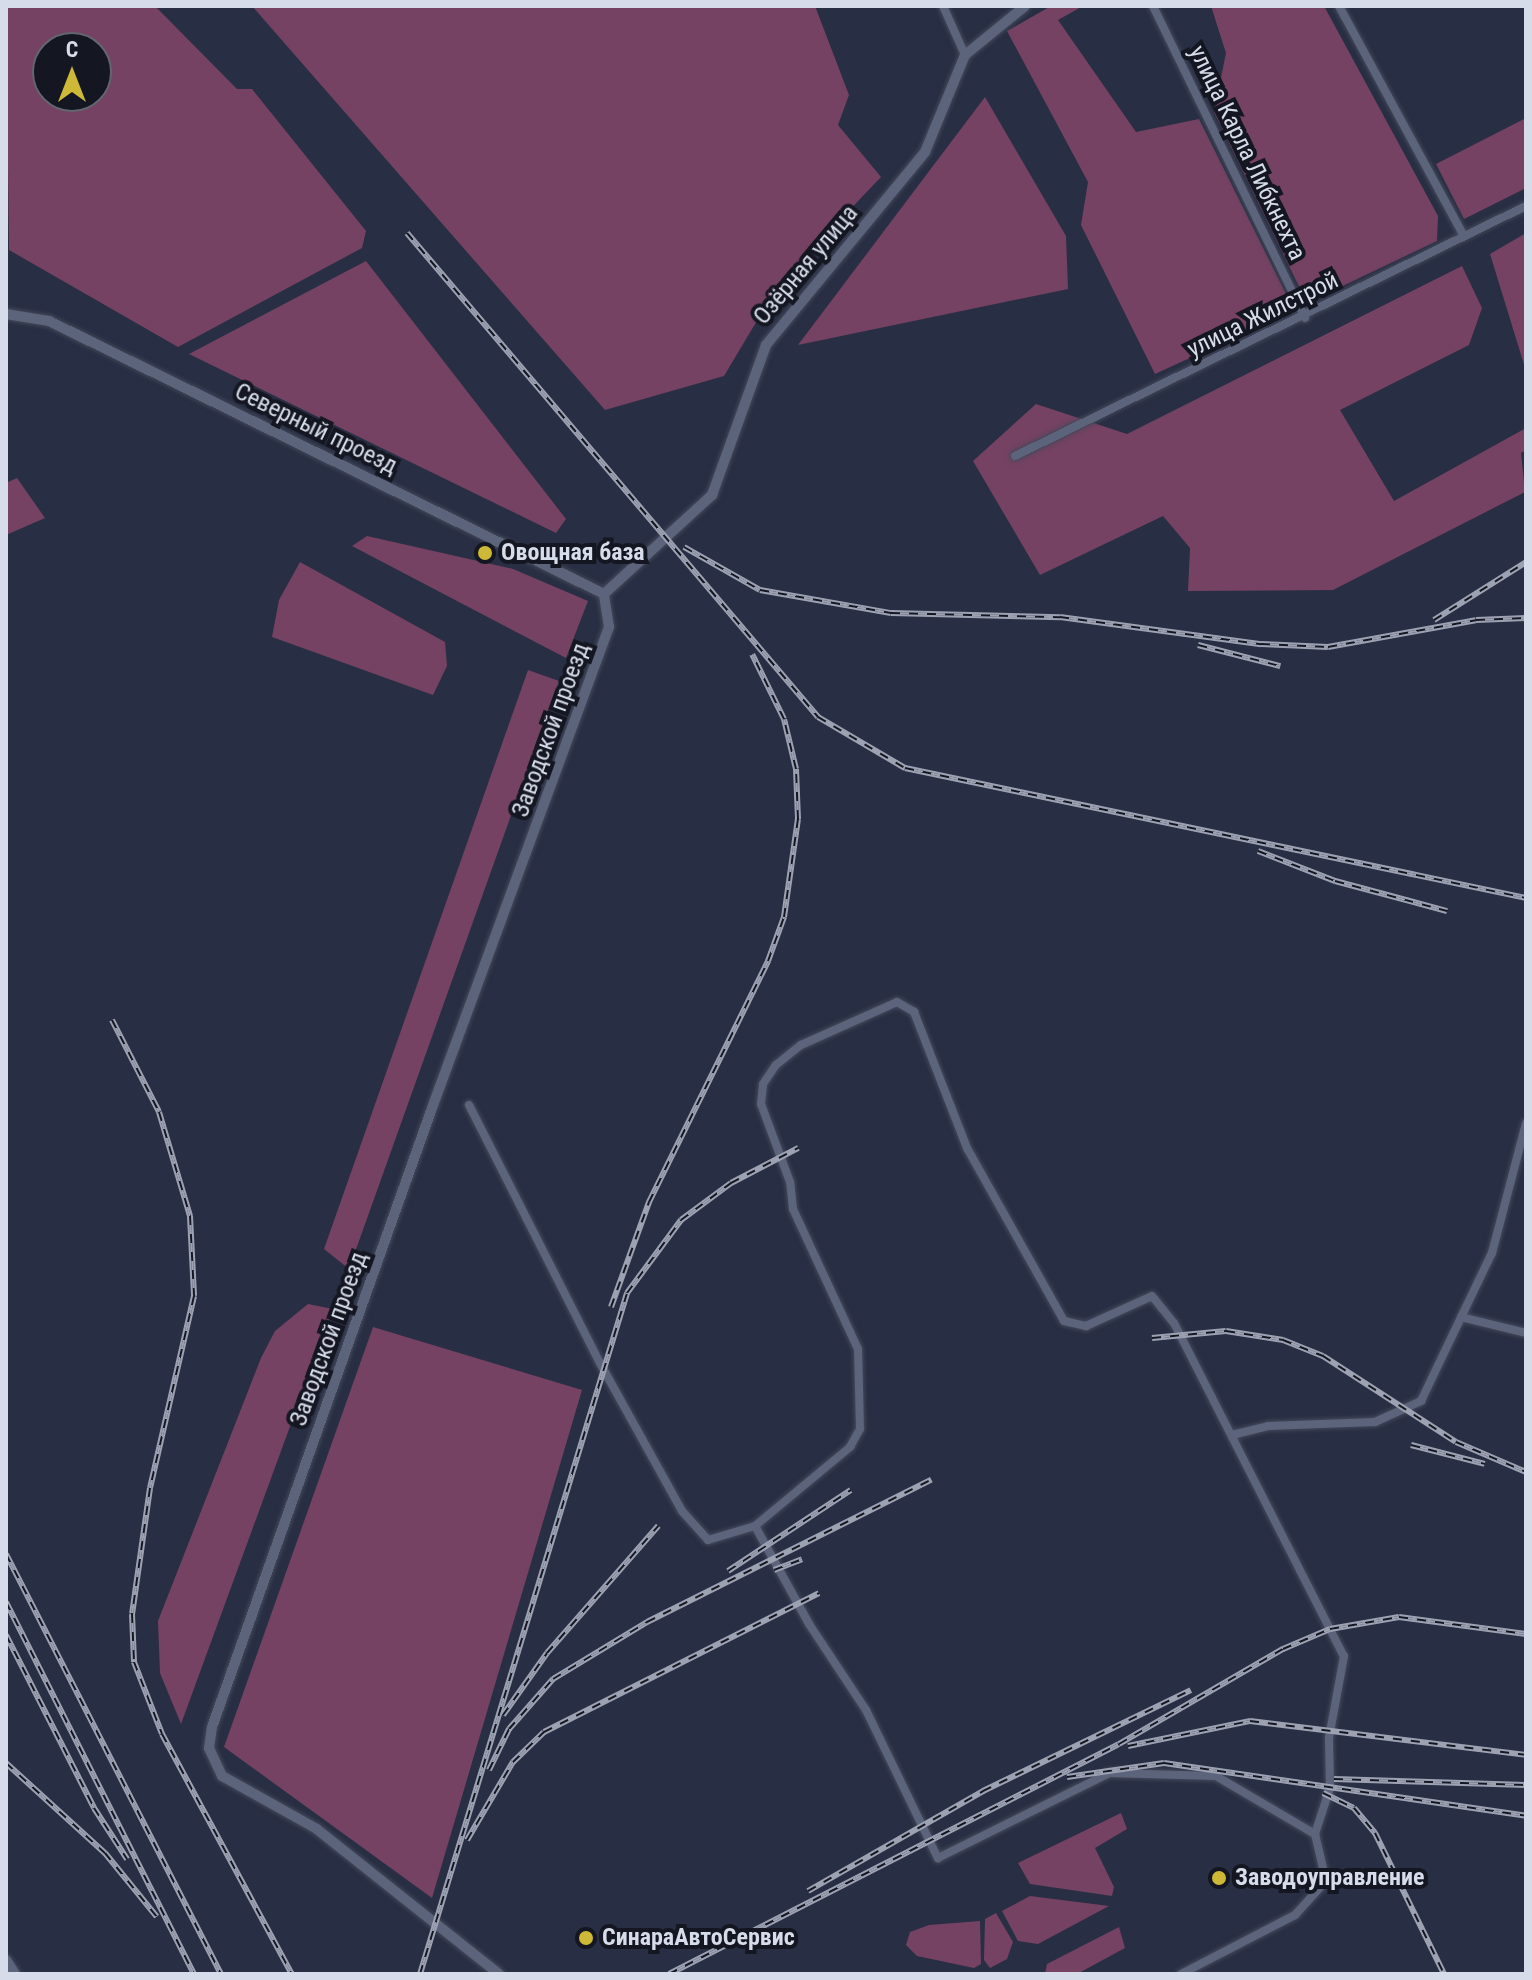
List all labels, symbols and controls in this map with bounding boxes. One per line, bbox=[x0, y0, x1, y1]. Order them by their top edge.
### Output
north arrow bbox=[32, 32, 112, 112]
text: С bbox=[66, 37, 78, 62]
street label: улица Карла Либкнехта bbox=[1183, 41, 1311, 265]
street label: Озёрная улица bbox=[748, 199, 864, 331]
street label: улица Жилстрой bbox=[1183, 266, 1343, 364]
street label: Северный проезд bbox=[230, 377, 402, 481]
place label: Овощная база bbox=[501, 539, 645, 567]
marker: Овощная база bbox=[476, 544, 494, 562]
street label: Заводской проезд bbox=[506, 639, 596, 821]
street label: Заводской проезд bbox=[284, 1248, 374, 1430]
place label: Заводоуправление bbox=[1235, 1864, 1424, 1892]
marker: Заводоуправление bbox=[1210, 1869, 1228, 1887]
place label: СинараАвтоСервис bbox=[602, 1924, 795, 1952]
marker: СинараАвтоСервис bbox=[577, 1929, 595, 1947]

